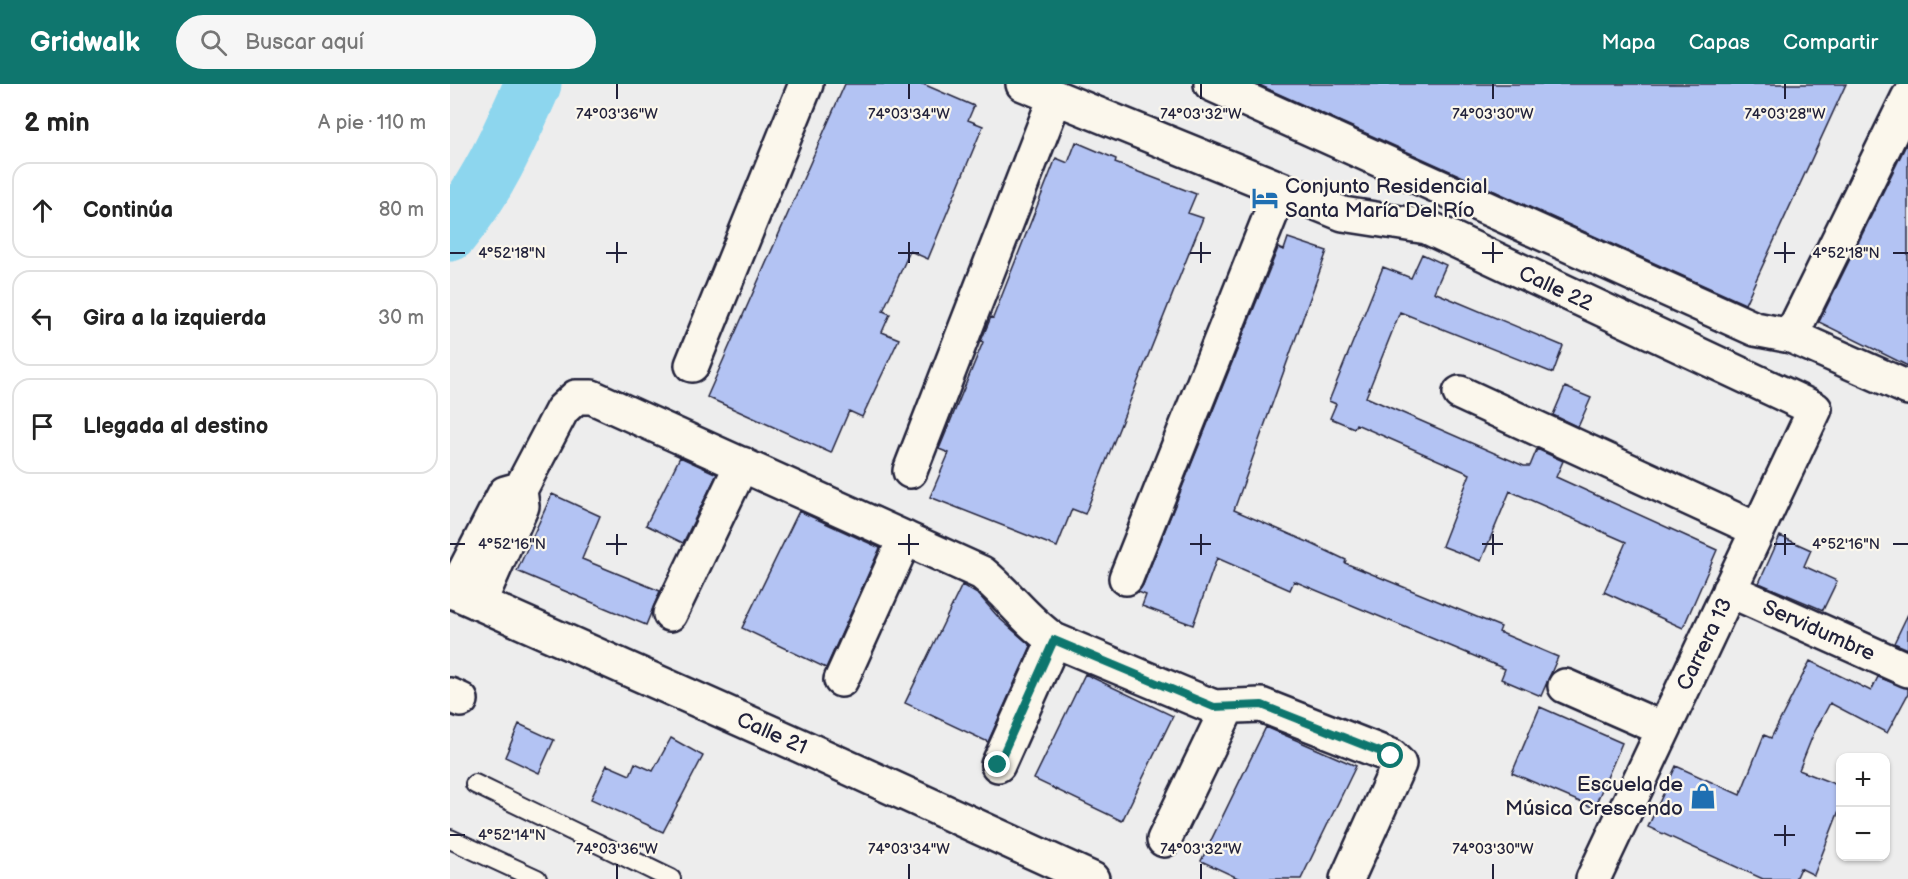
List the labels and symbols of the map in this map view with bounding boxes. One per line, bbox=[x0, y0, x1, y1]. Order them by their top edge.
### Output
text: 74°03'36"W bbox=[576, 105, 658, 124]
text: 74°03'34"W bbox=[868, 105, 950, 124]
text: 74°03'32"W bbox=[1160, 105, 1242, 124]
text: 74°03'30"W bbox=[1452, 105, 1534, 124]
text: 74°03'28"W bbox=[1744, 105, 1826, 124]
place label: Conjunto Residencial Santa María Del Río bbox=[1285, 174, 1487, 223]
hotel icon: Conjunto Residencial Santa María Del Río bbox=[1250, 183, 1280, 213]
text: 4°52'18"N bbox=[478, 244, 546, 263]
text: 4°52'18"N bbox=[1812, 244, 1880, 263]
street label: Calle 22 bbox=[1515, 260, 1597, 317]
text: 4°52'16"N bbox=[478, 535, 546, 554]
text: 4°52'16"N bbox=[1812, 535, 1880, 554]
street label: Carrera 13 bbox=[1671, 594, 1738, 695]
street label: Servidumbre bbox=[1759, 595, 1879, 666]
street label: Calle 21 bbox=[733, 707, 811, 760]
route start bbox=[1377, 742, 1403, 768]
route end bbox=[984, 751, 1010, 777]
place label: Escuela de Música Crescendo bbox=[1505, 772, 1683, 821]
shop icon: Escuela de Música Crescendo bbox=[1688, 781, 1718, 811]
text: 4°52'14"N bbox=[478, 826, 546, 845]
text: 74°03'36"W bbox=[576, 840, 658, 859]
text: 74°03'34"W bbox=[868, 840, 950, 859]
text: 74°03'32"W bbox=[1160, 840, 1242, 859]
text: 74°03'30"W bbox=[1452, 840, 1534, 859]

